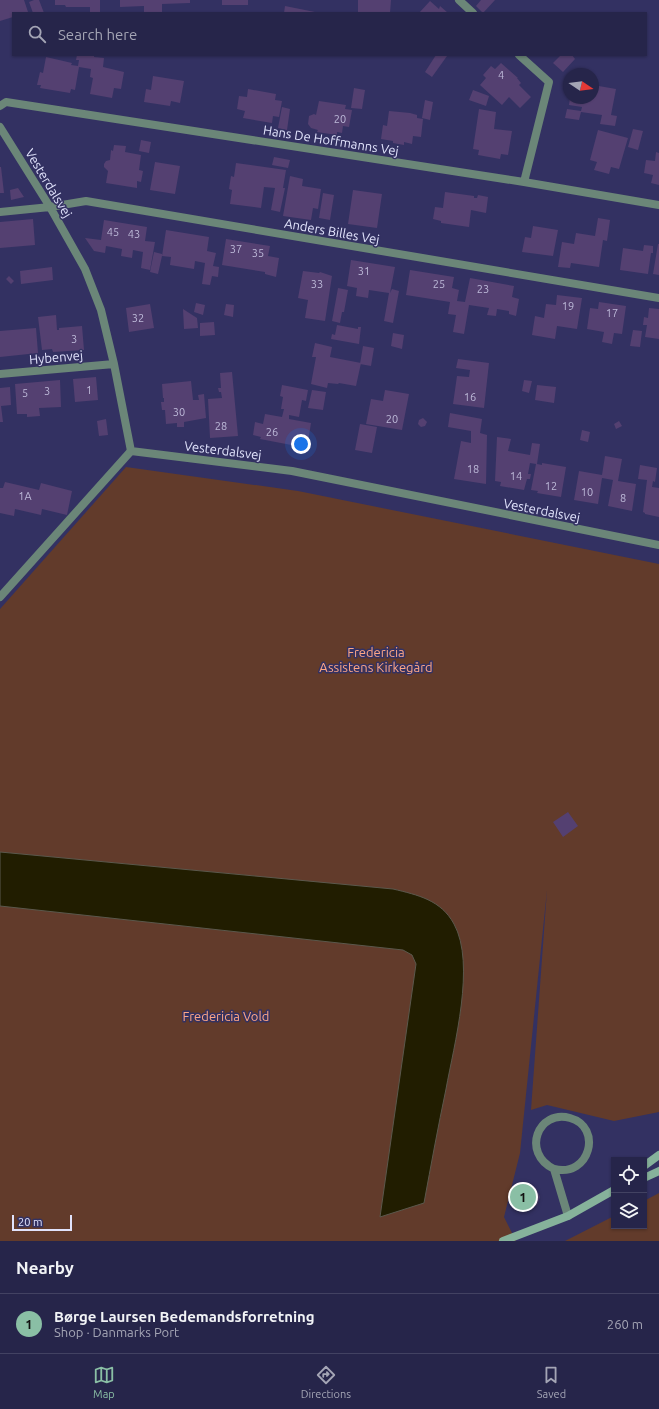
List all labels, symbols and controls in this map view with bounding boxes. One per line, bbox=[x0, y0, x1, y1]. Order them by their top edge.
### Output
search box bbox=[12, 12, 647, 56]
icon: search bbox=[26, 23, 48, 45]
text: Search here bbox=[58, 26, 137, 43]
north arrow bbox=[563, 68, 599, 104]
house number: 4 bbox=[498, 69, 504, 81]
house number: 20 bbox=[334, 113, 346, 125]
street label: Hans De Hoffmanns Vej bbox=[262, 122, 400, 158]
street label: Vesterdalsvej bbox=[23, 146, 75, 220]
street label: Anders Billes Vej bbox=[283, 216, 381, 246]
house number: 45 bbox=[107, 226, 119, 238]
house number: 43 bbox=[128, 228, 140, 240]
house number: 37 bbox=[230, 243, 242, 255]
house number: 35 bbox=[252, 247, 264, 259]
house number: 31 bbox=[358, 265, 370, 277]
house number: 33 bbox=[311, 278, 323, 290]
house number: 25 bbox=[433, 278, 445, 290]
house number: 23 bbox=[477, 283, 489, 295]
house number: 19 bbox=[562, 300, 574, 312]
house number: 17 bbox=[606, 307, 618, 319]
house number: 32 bbox=[132, 312, 144, 324]
house number: 3 bbox=[71, 333, 77, 345]
street label: Hybenvej bbox=[28, 348, 84, 366]
house number: 1 bbox=[86, 384, 92, 396]
house number: 3 bbox=[44, 385, 50, 397]
house number: 5 bbox=[22, 387, 28, 399]
house number: 16 bbox=[464, 391, 476, 403]
house number: 30 bbox=[173, 406, 185, 418]
house number: 20 bbox=[386, 413, 398, 425]
house number: 28 bbox=[215, 420, 227, 432]
house number: 26 bbox=[266, 426, 278, 438]
your location bbox=[291, 434, 311, 454]
street label: Vesterdalsvej bbox=[184, 438, 262, 462]
house number: 18 bbox=[467, 463, 479, 475]
house number: 14 bbox=[510, 470, 522, 482]
house number: 12 bbox=[545, 480, 557, 492]
house number: 10 bbox=[581, 486, 593, 498]
house number: 1A bbox=[18, 490, 33, 502]
house number: 8 bbox=[620, 492, 626, 504]
street label: Vesterdalsvej bbox=[502, 496, 582, 524]
park label: Fredericia Assistens Kirkegård bbox=[319, 645, 433, 674]
park label: Fredericia Vold bbox=[183, 1009, 269, 1023]
map controls bbox=[611, 1157, 647, 1229]
button: locate bbox=[611, 1157, 647, 1193]
pin: 1 bbox=[510, 1182, 536, 1212]
button: layers bbox=[611, 1193, 647, 1229]
scale bar bbox=[12, 1213, 72, 1232]
text: 20 m bbox=[18, 1216, 42, 1228]
text: Nearby bbox=[16, 1258, 74, 1277]
text: Børge Laursen Bedemandsforretning bbox=[54, 1308, 315, 1325]
text: 1 bbox=[25, 1317, 33, 1331]
text: 260 m bbox=[607, 1317, 643, 1331]
text: Shop · Danmarks Port bbox=[54, 1325, 179, 1339]
tab: Map bbox=[93, 1364, 115, 1400]
tab: Directions bbox=[301, 1364, 351, 1400]
tab: Saved bbox=[537, 1364, 566, 1400]

